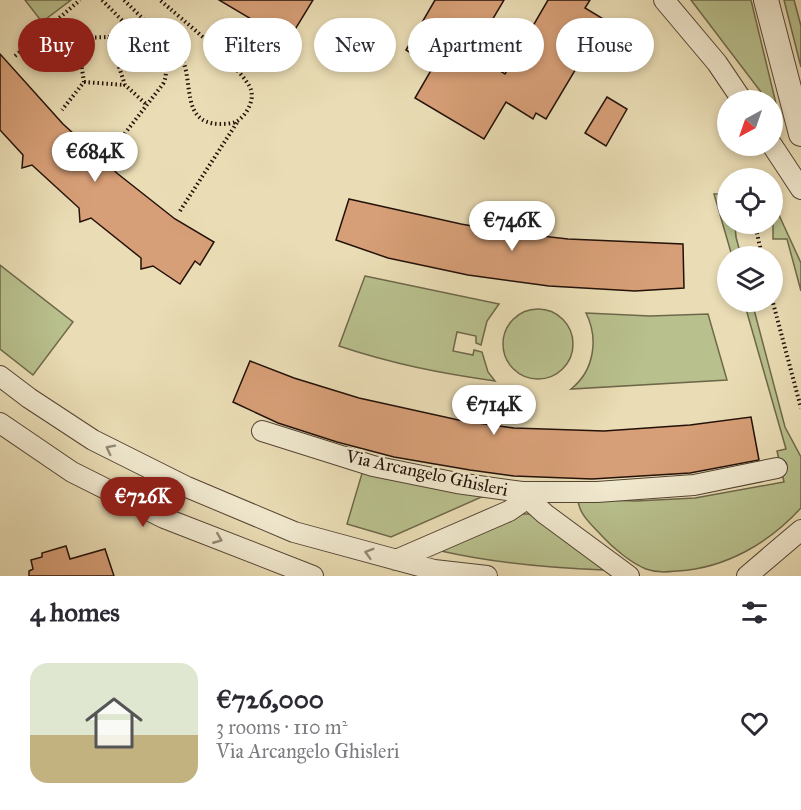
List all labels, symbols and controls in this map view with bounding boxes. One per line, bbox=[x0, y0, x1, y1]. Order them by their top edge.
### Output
chip: Buy bbox=[18, 18, 95, 72]
chip: Rent bbox=[107, 18, 191, 72]
chip: Filters bbox=[203, 18, 302, 72]
chip: New bbox=[314, 18, 396, 72]
chip: Apartment bbox=[408, 18, 544, 72]
chip: House bbox=[556, 18, 654, 72]
north arrow bbox=[717, 90, 783, 156]
map controls bbox=[717, 90, 783, 312]
pin: €684K bbox=[53, 132, 137, 183]
text: €684K bbox=[66, 139, 124, 163]
button: locate bbox=[717, 168, 783, 234]
pin: €746K bbox=[470, 201, 554, 252]
text: €746K bbox=[483, 208, 541, 232]
button: layers bbox=[717, 246, 783, 312]
pin: €714K bbox=[452, 385, 536, 436]
text: €714K bbox=[466, 392, 522, 416]
one-way arrow bbox=[106, 444, 117, 456]
street label: Via Arcangelo Ghisleri bbox=[343, 445, 510, 502]
pin: €726K bbox=[101, 477, 185, 528]
text: €726K bbox=[114, 484, 172, 508]
one-way arrow bbox=[211, 532, 222, 544]
one-way arrow bbox=[364, 547, 374, 560]
text: 4 homes bbox=[30, 596, 120, 628]
icon: filters bbox=[738, 596, 771, 629]
text: €726,000 bbox=[216, 683, 324, 715]
icon: home bbox=[78, 687, 150, 759]
icon: heart bbox=[738, 707, 771, 740]
text: 3 rooms · 110 m² bbox=[216, 715, 347, 739]
text: Via Arcangelo Ghisleri bbox=[216, 739, 399, 763]

